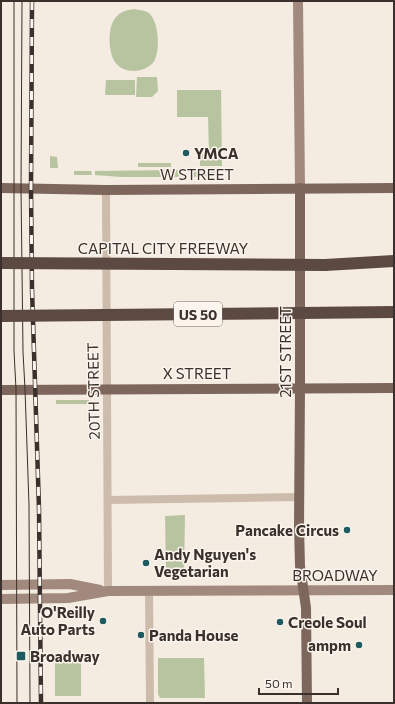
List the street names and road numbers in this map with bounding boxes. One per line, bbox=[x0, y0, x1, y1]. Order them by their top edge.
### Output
street label: W STREET bbox=[160, 165, 234, 183]
street label: CAPITAL CITY FREEWAY bbox=[78, 239, 248, 257]
road number: US 50 bbox=[174, 302, 222, 326]
street label: 21ST STREET bbox=[276, 306, 294, 398]
street label: 20TH STREET bbox=[83, 342, 103, 440]
street label: X STREET bbox=[163, 364, 232, 382]
street label: BROADWAY bbox=[292, 566, 378, 584]

